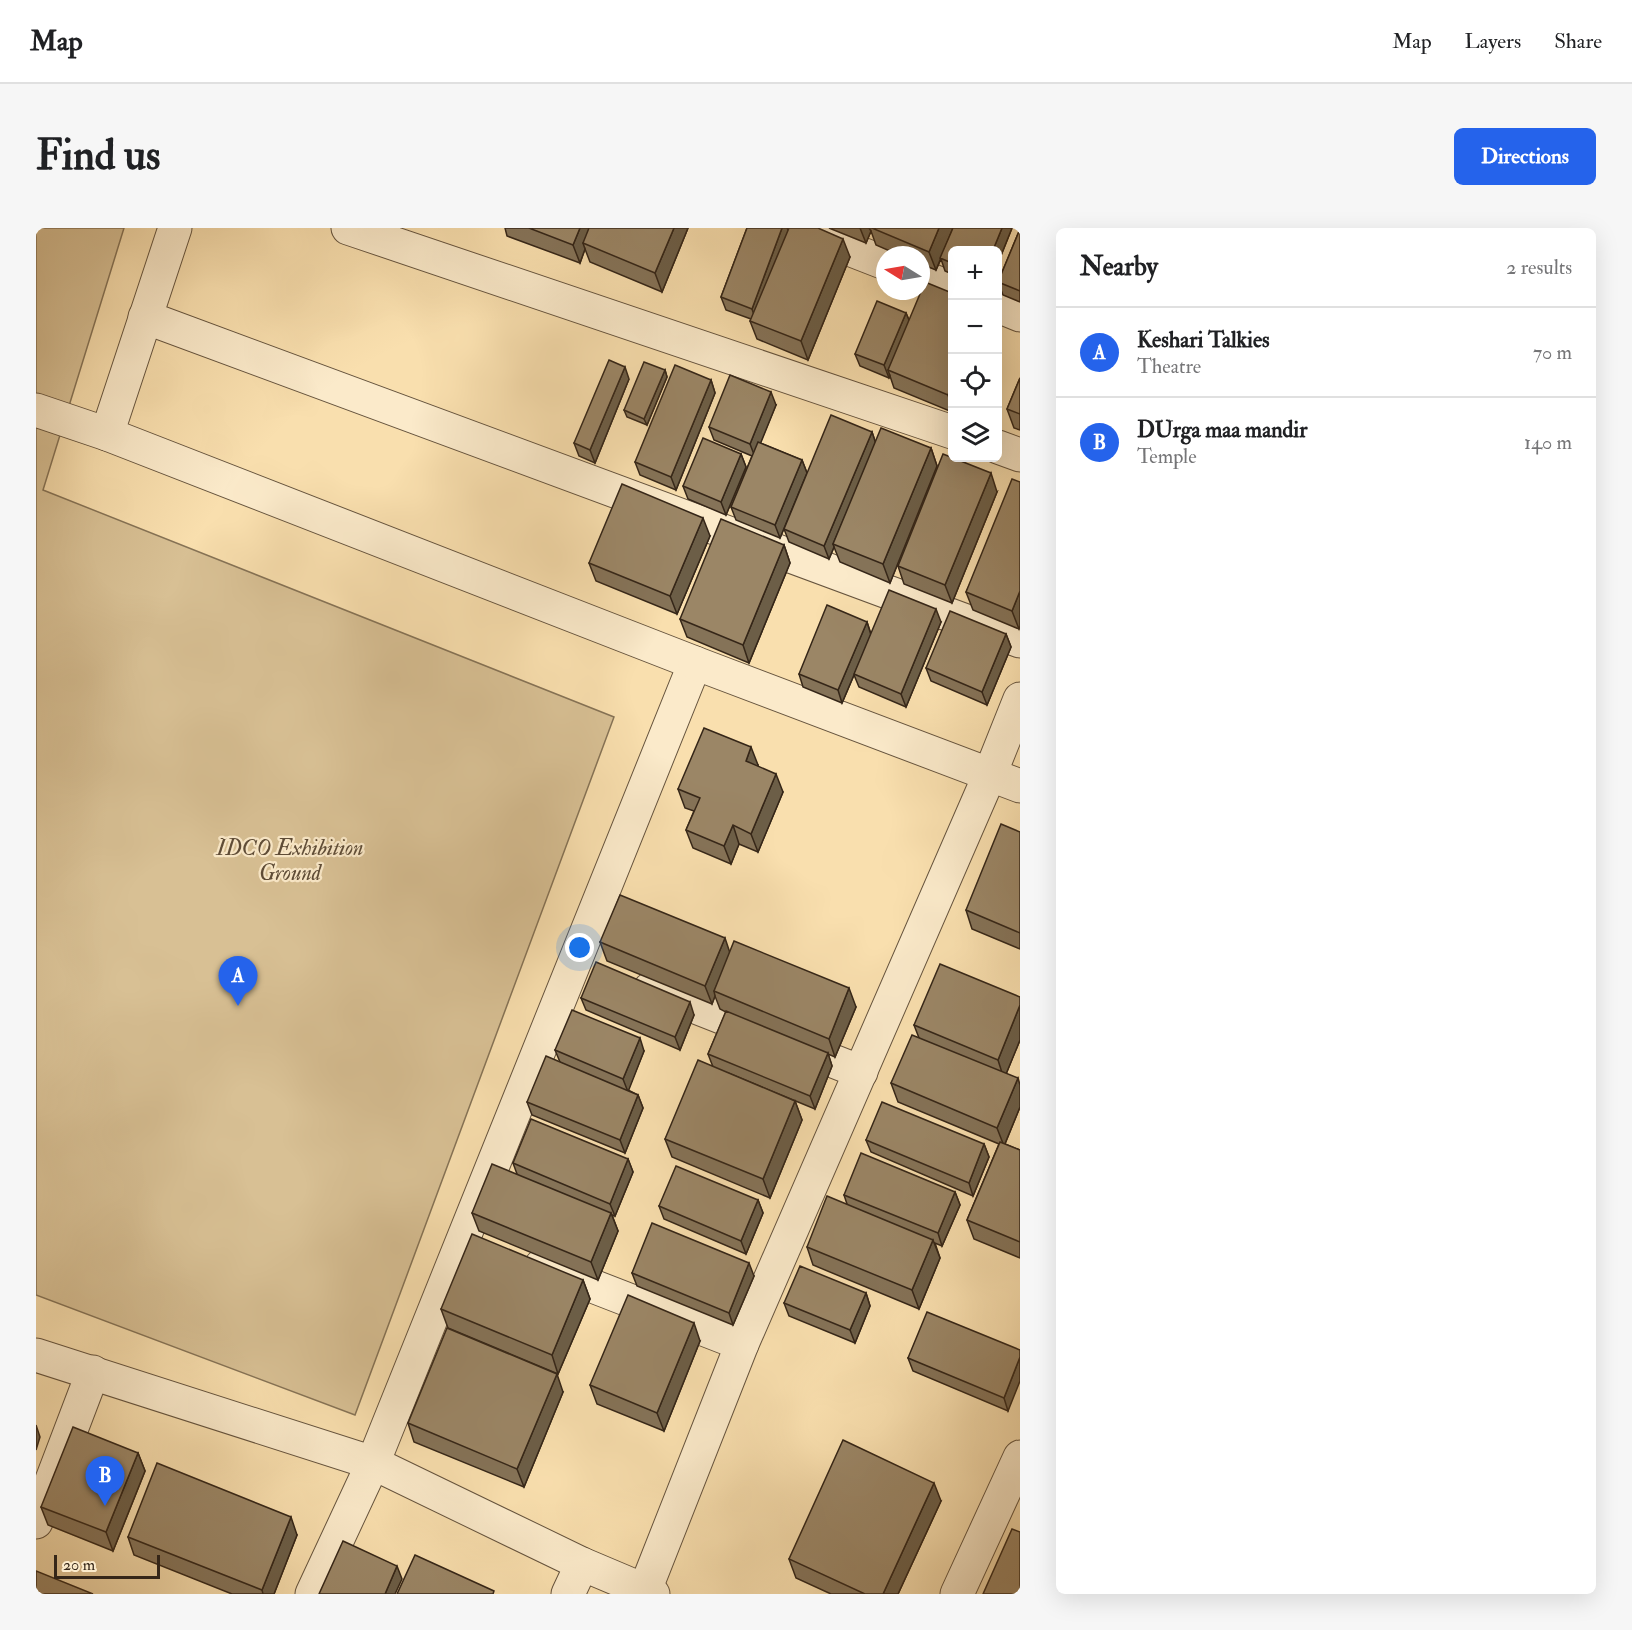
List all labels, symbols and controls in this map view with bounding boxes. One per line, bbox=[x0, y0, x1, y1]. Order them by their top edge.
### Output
text: Map bbox=[30, 24, 83, 59]
text: Map bbox=[1392, 28, 1432, 55]
text: Layers bbox=[1465, 28, 1521, 55]
text: Share bbox=[1554, 28, 1602, 55]
button: Directions bbox=[1454, 128, 1596, 185]
text: Find us bbox=[36, 130, 160, 182]
north arrow bbox=[876, 246, 930, 300]
map controls bbox=[948, 246, 1002, 462]
button: + bbox=[948, 246, 1002, 300]
text: Nearby bbox=[1080, 251, 1158, 283]
text: 2 results bbox=[1506, 255, 1572, 280]
button: − bbox=[948, 300, 1002, 354]
text: Keshari Talkies bbox=[1137, 326, 1270, 354]
text: A bbox=[1093, 340, 1106, 365]
text: 70 m bbox=[1533, 340, 1572, 365]
button: locate bbox=[948, 354, 1002, 408]
text: Theatre bbox=[1137, 354, 1201, 379]
button: layers bbox=[948, 408, 1002, 462]
text: DUrga maa mandir bbox=[1137, 416, 1307, 444]
text: B bbox=[1093, 430, 1106, 455]
text: 140 m bbox=[1524, 430, 1572, 455]
text: Temple bbox=[1137, 444, 1197, 469]
park label: IDCO Exhibition Ground bbox=[216, 834, 364, 887]
your location bbox=[565, 933, 594, 962]
pin: A bbox=[218, 956, 258, 1006]
pin: B bbox=[86, 1456, 124, 1506]
scale bar bbox=[54, 1552, 160, 1580]
text: 20 m bbox=[63, 1555, 95, 1575]

